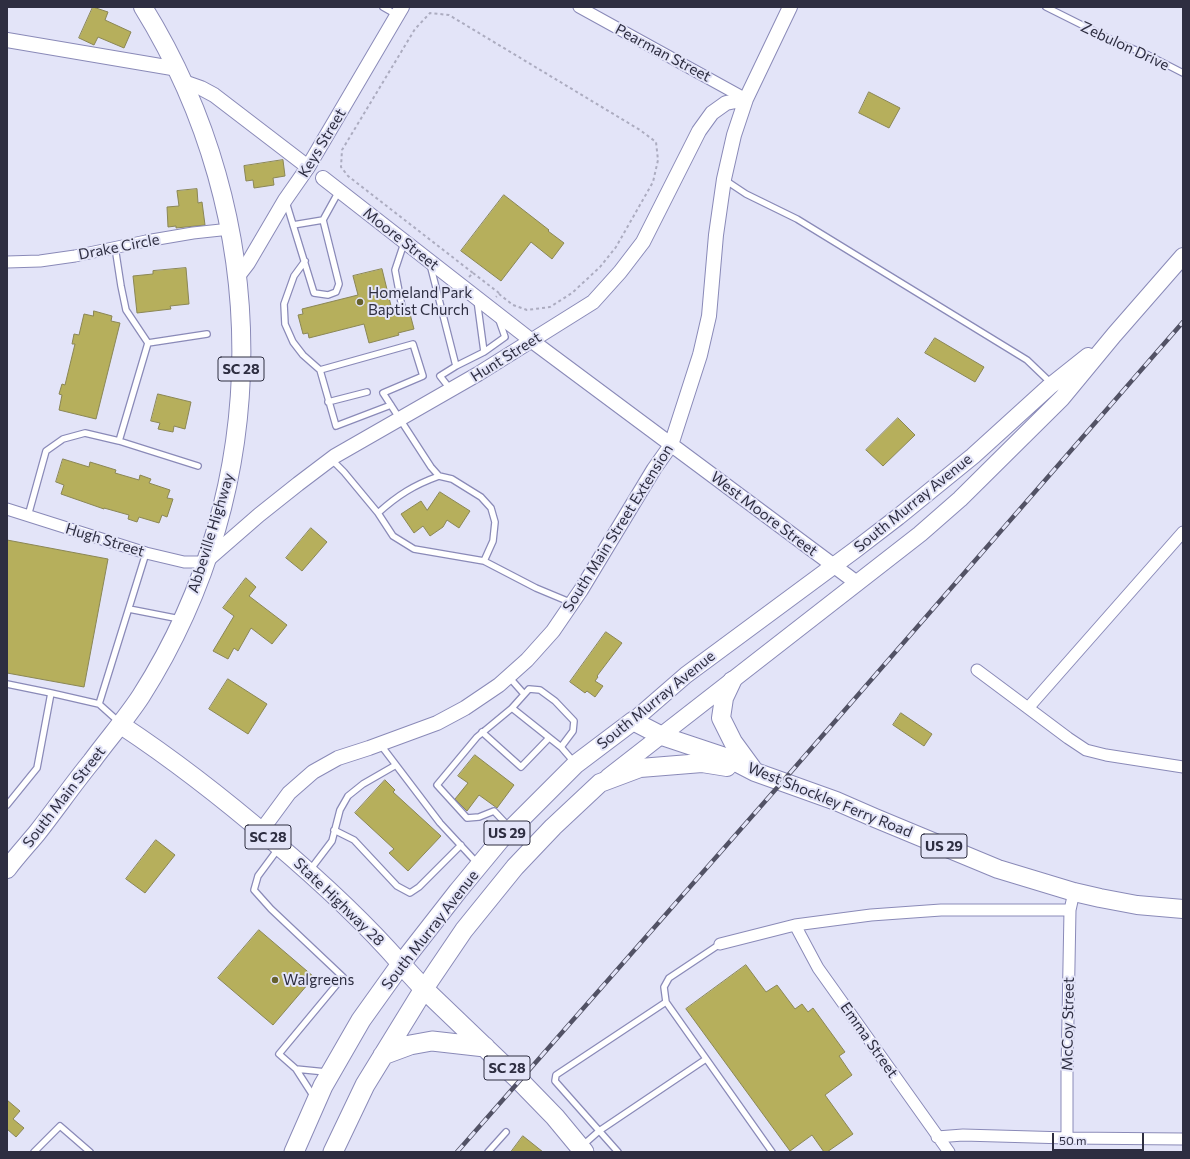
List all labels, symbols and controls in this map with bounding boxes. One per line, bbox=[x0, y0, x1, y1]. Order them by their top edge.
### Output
street label: Zebulon Drive bbox=[1078, 18, 1172, 74]
street label: Pearman Street bbox=[612, 20, 714, 86]
street label: Keys Street bbox=[294, 105, 350, 181]
street label: Moore Street bbox=[360, 204, 442, 274]
street label: Drake Circle bbox=[77, 230, 161, 264]
place label: Homeland Park Baptist Church bbox=[368, 284, 472, 319]
marker: Homeland Park Baptist Church bbox=[355, 297, 365, 307]
street label: Hunt Street bbox=[467, 328, 545, 386]
road number: SC 28 bbox=[218, 357, 264, 381]
street label: South Main Street Extension bbox=[559, 441, 677, 615]
street label: South Murray Avenue bbox=[850, 450, 976, 556]
street label: West Moore Street bbox=[707, 468, 821, 560]
street label: Abbeville Highway bbox=[184, 471, 238, 595]
street label: Hugh Street bbox=[63, 519, 147, 561]
street label: South Murray Avenue bbox=[593, 647, 719, 753]
street label: South Main Street bbox=[19, 743, 109, 851]
street label: West Shockley Ferry Road bbox=[745, 759, 915, 841]
road number: US 29 bbox=[484, 821, 530, 845]
road number: SC 28 bbox=[245, 825, 291, 849]
road number: US 29 bbox=[921, 834, 967, 858]
street label: State Highway 28 bbox=[290, 854, 388, 950]
street label: South Murray Avenue bbox=[378, 867, 482, 993]
place label: Walgreens bbox=[283, 971, 354, 989]
marker: Walgreens bbox=[270, 975, 280, 985]
street label: McCoy Street bbox=[1058, 977, 1078, 1071]
street label: Emma Street bbox=[836, 999, 902, 1081]
road number: SC 28 bbox=[484, 1056, 530, 1080]
scale bar bbox=[1054, 1125, 1146, 1151]
text: 50 m bbox=[1059, 1133, 1087, 1147]

